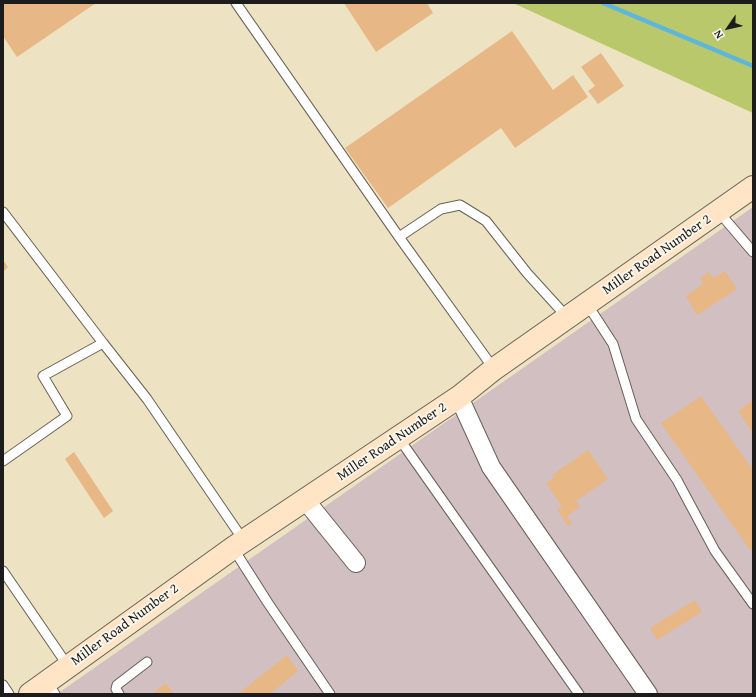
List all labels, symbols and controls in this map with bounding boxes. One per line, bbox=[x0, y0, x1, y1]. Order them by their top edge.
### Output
north arrow bbox=[708, 8, 748, 48]
text: N bbox=[709, 27, 727, 42]
street label: Miller Road Number 2 bbox=[599, 211, 715, 299]
street label: Miller Road Number 2 bbox=[334, 399, 450, 485]
street label: Miller Road Number 2 bbox=[68, 580, 182, 670]

